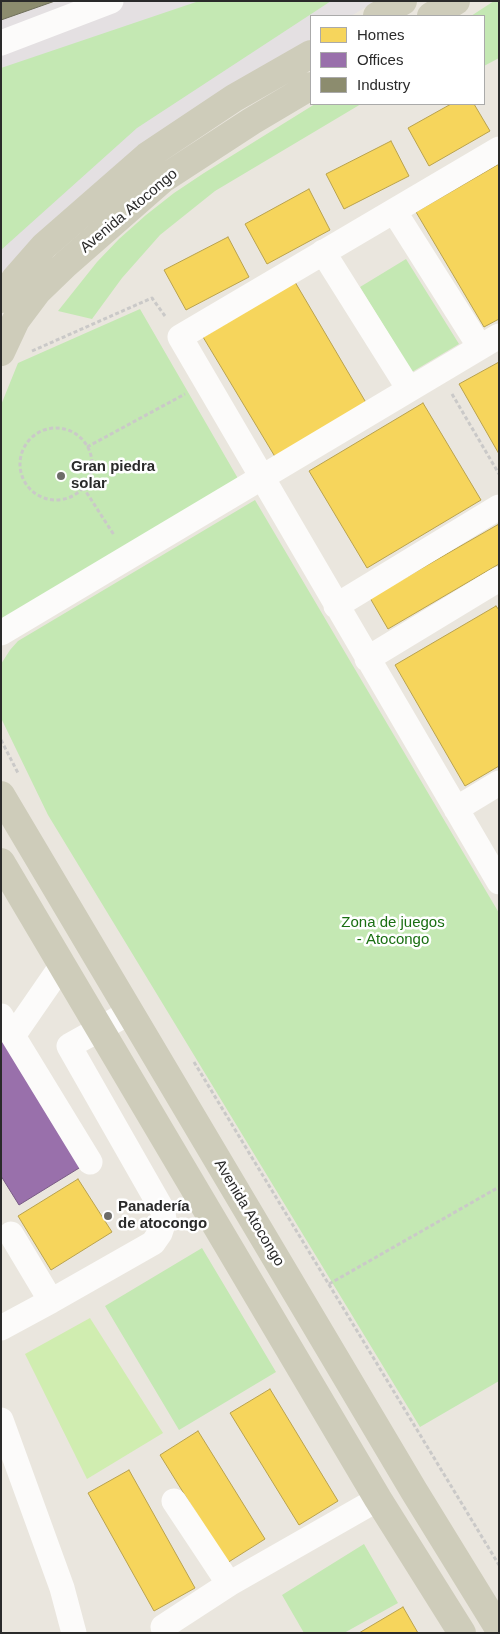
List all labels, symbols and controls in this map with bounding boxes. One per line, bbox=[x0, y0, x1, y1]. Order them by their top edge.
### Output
legend bbox=[310, 15, 485, 105]
text: Homes bbox=[357, 26, 405, 43]
text: Offices bbox=[357, 51, 403, 68]
text: Industry bbox=[357, 76, 410, 93]
street label: Avenida Atocongo bbox=[77, 165, 181, 257]
place label: Gran piedra solar bbox=[71, 458, 155, 493]
marker: Gran piedra solar bbox=[55, 470, 67, 482]
park label: Zona de juegos - Atocongo bbox=[341, 914, 445, 949]
street label: Avenida Atocongo bbox=[210, 1156, 288, 1270]
place label: Panadería de atocongo bbox=[118, 1198, 207, 1233]
marker: Panadería de atocongo bbox=[102, 1210, 114, 1222]

